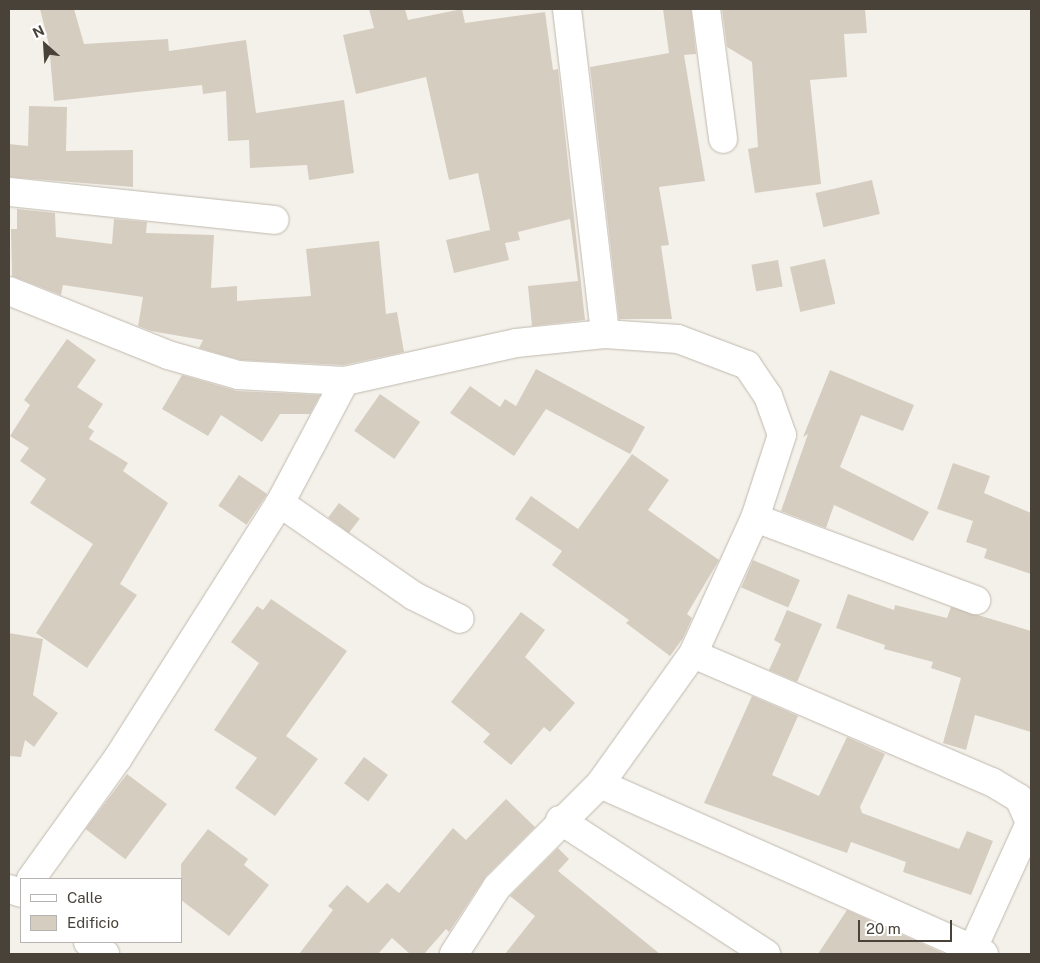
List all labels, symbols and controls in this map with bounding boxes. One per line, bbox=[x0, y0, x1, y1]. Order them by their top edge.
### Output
north arrow bbox=[20, 20, 70, 70]
text: N bbox=[30, 22, 47, 41]
legend bbox=[20, 878, 182, 943]
text: Calle bbox=[67, 889, 103, 906]
scale bar bbox=[860, 910, 954, 942]
text: Edificio bbox=[67, 914, 119, 931]
text: 20 m bbox=[866, 920, 901, 937]

